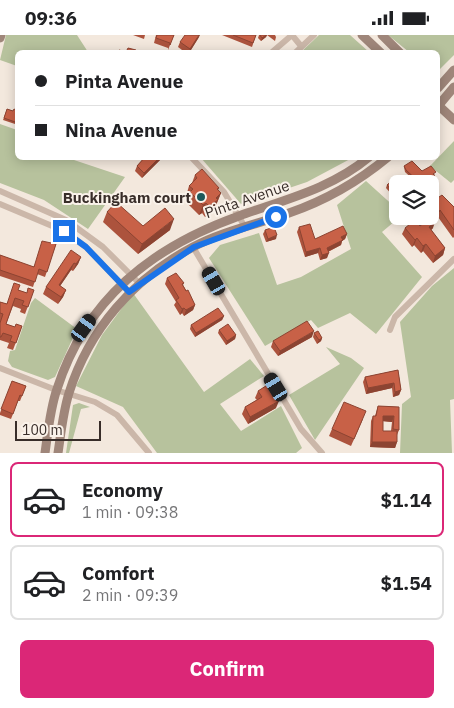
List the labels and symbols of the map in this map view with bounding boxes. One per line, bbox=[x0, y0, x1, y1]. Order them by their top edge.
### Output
street label: Pinta Avenue bbox=[202, 176, 292, 222]
place label: Buckingham court bbox=[63, 188, 191, 207]
marker: Buckingham court bbox=[195, 191, 207, 203]
route start bbox=[265, 206, 287, 228]
route end bbox=[53, 220, 75, 242]
car bbox=[200, 264, 227, 298]
car bbox=[69, 311, 98, 345]
car bbox=[261, 370, 290, 404]
scale bar bbox=[15, 418, 101, 441]

